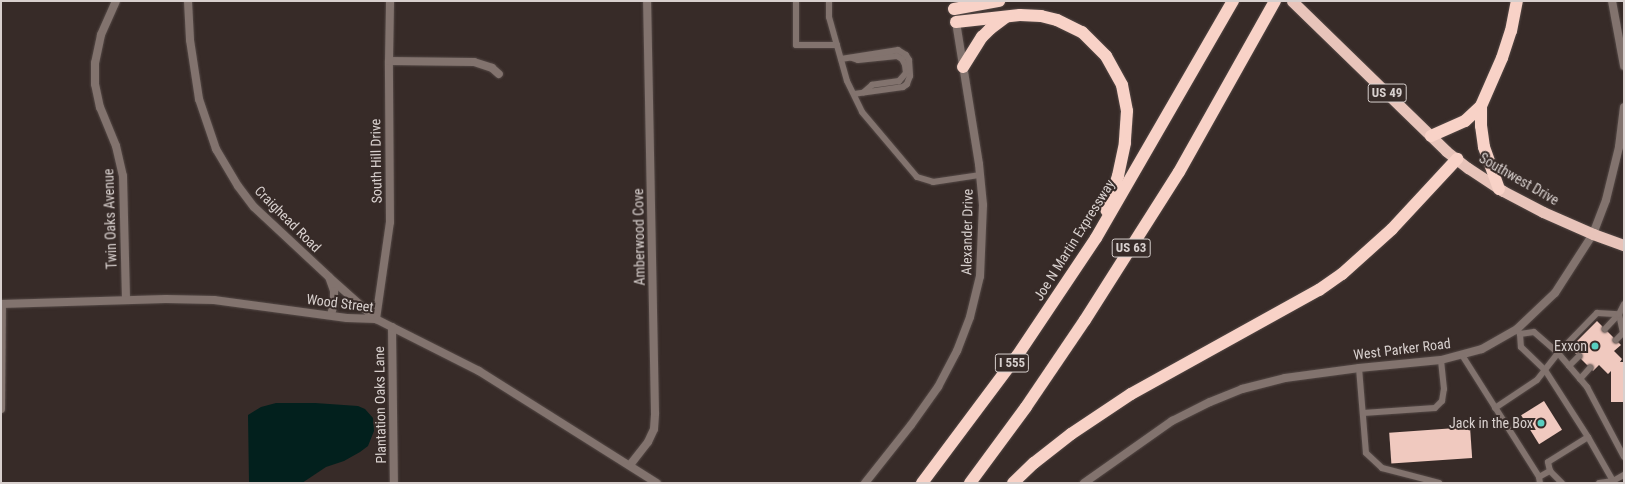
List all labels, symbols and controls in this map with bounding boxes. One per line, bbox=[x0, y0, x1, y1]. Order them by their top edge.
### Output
road number: US 49 bbox=[1367, 82, 1407, 104]
street label: South Hill Drive bbox=[367, 119, 385, 203]
street label: Southwest Drive bbox=[1476, 149, 1562, 209]
street label: Twin Oaks Avenue bbox=[100, 168, 120, 270]
street label: Joe N Martin Expressway bbox=[1030, 176, 1118, 304]
street label: Craighead Road bbox=[251, 182, 325, 256]
street label: Amberwood Cove bbox=[630, 188, 648, 286]
street label: Alexander Drive bbox=[958, 189, 976, 275]
road number: US 63 bbox=[1111, 237, 1151, 259]
street label: Wood Street bbox=[305, 291, 375, 315]
street label: West Parker Road bbox=[1352, 335, 1452, 363]
place label: Exxon bbox=[1554, 338, 1587, 354]
marker: Exxon bbox=[1590, 341, 1600, 351]
street label: Plantation Oaks Lane bbox=[371, 346, 389, 464]
road number: I 555 bbox=[994, 352, 1030, 374]
place label: Jack in the Box bbox=[1449, 415, 1533, 431]
marker: Jack in the Box bbox=[1536, 418, 1546, 428]

